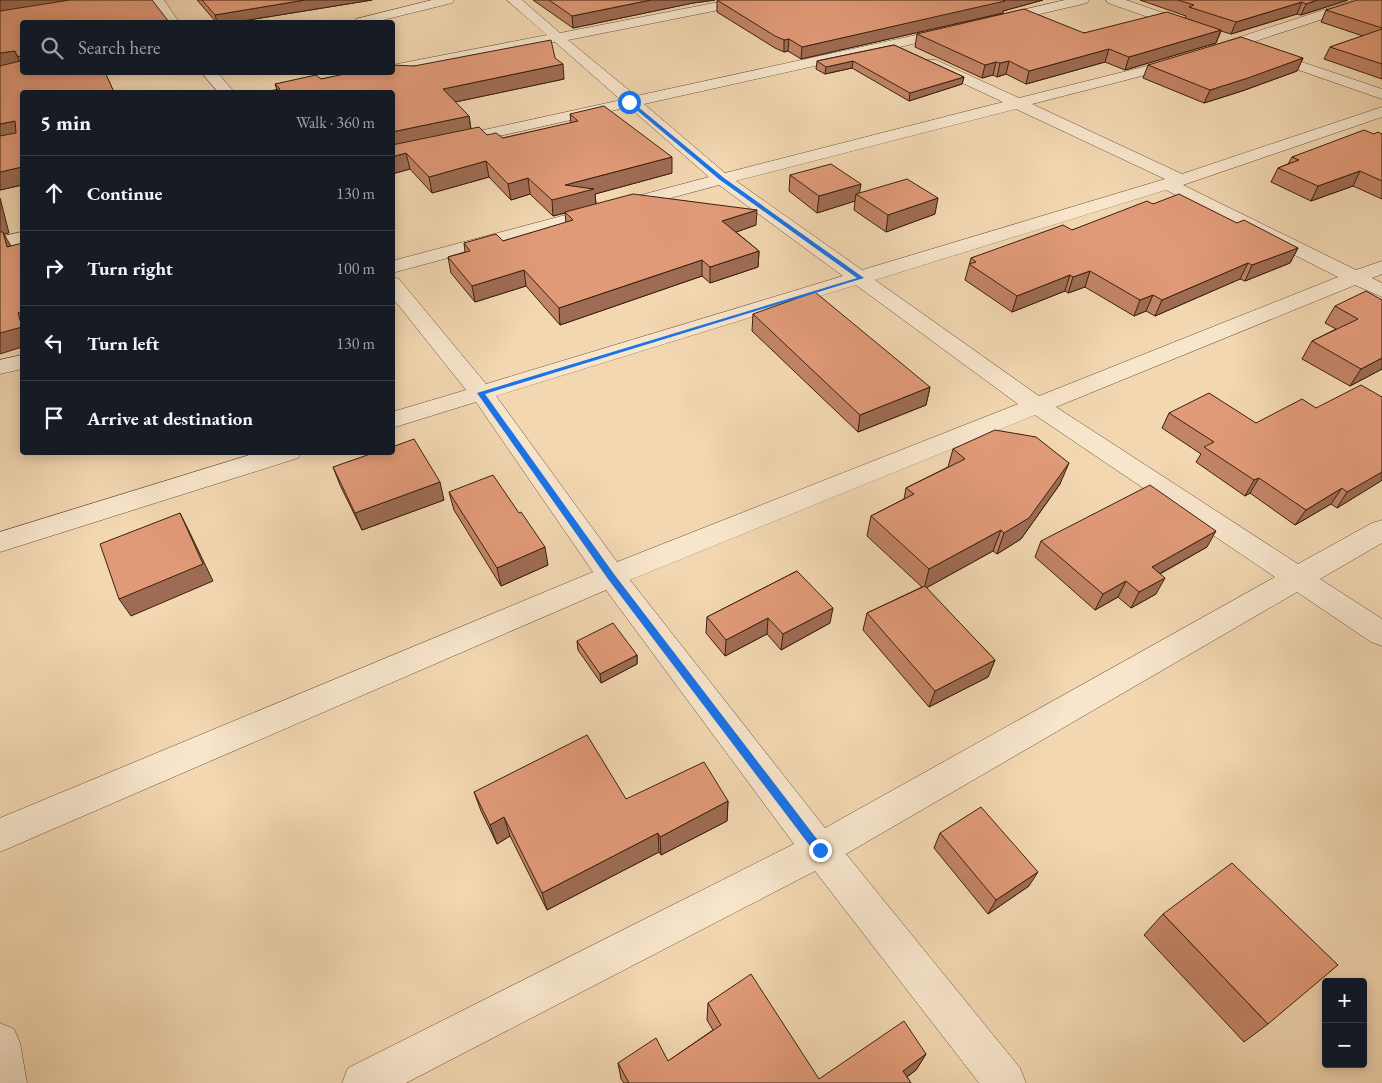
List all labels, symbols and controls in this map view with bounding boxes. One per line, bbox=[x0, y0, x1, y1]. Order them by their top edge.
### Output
search box bbox=[20, 20, 395, 75]
icon: search bbox=[38, 34, 66, 62]
text: Search here bbox=[78, 35, 160, 60]
route start bbox=[618, 91, 641, 114]
text: 5 min bbox=[40, 109, 91, 136]
text: Walk · 360 m bbox=[296, 112, 375, 133]
icon: ahead bbox=[40, 179, 68, 207]
text: Continue bbox=[87, 181, 162, 206]
text: 130 m bbox=[336, 183, 375, 204]
icon: right bbox=[40, 254, 68, 282]
text: Turn right bbox=[87, 256, 173, 281]
text: 100 m bbox=[336, 258, 375, 279]
icon: left bbox=[40, 329, 68, 357]
text: Turn left bbox=[87, 331, 159, 356]
text: 130 m bbox=[336, 333, 375, 354]
icon: arrive bbox=[40, 404, 68, 432]
text: Arrive at destination bbox=[87, 406, 253, 431]
route end bbox=[809, 839, 832, 862]
map controls bbox=[1322, 978, 1367, 1068]
button: + bbox=[1322, 978, 1367, 1023]
button: − bbox=[1322, 1023, 1367, 1068]

